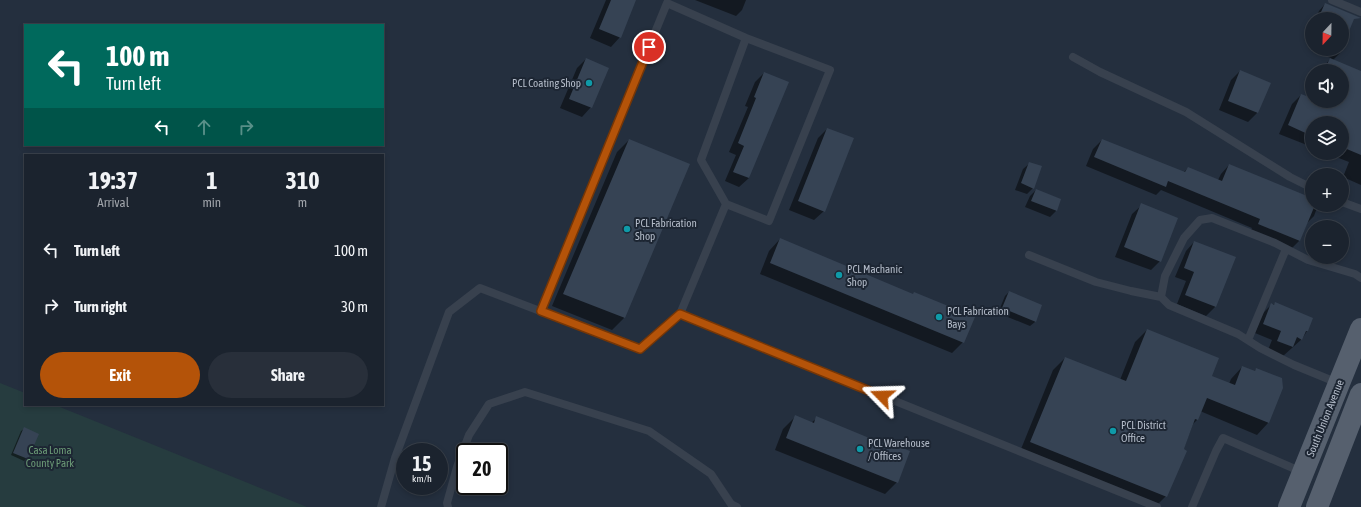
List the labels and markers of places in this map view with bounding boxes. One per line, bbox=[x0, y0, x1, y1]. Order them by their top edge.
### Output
pin bbox=[632, 30, 666, 64]
place label: PCL Coating Shop bbox=[512, 77, 581, 89]
marker: PCL Coating Shop bbox=[584, 78, 594, 88]
place label: PCL Fabrication Shop bbox=[635, 217, 697, 242]
marker: PCL Fabrication Shop bbox=[622, 224, 632, 234]
place label: PCL Machanic Shop bbox=[847, 263, 903, 288]
marker: PCL Machanic Shop bbox=[834, 270, 844, 280]
place label: PCL Fabrication Bays bbox=[947, 305, 1009, 330]
marker: PCL Fabrication Bays bbox=[934, 312, 944, 322]
place label: PCL District Office bbox=[1121, 419, 1166, 444]
marker: PCL District Office bbox=[1108, 426, 1118, 436]
place label: PCL Warehouse / Offices bbox=[868, 437, 930, 462]
marker: PCL Warehouse / Offices bbox=[855, 444, 865, 454]

